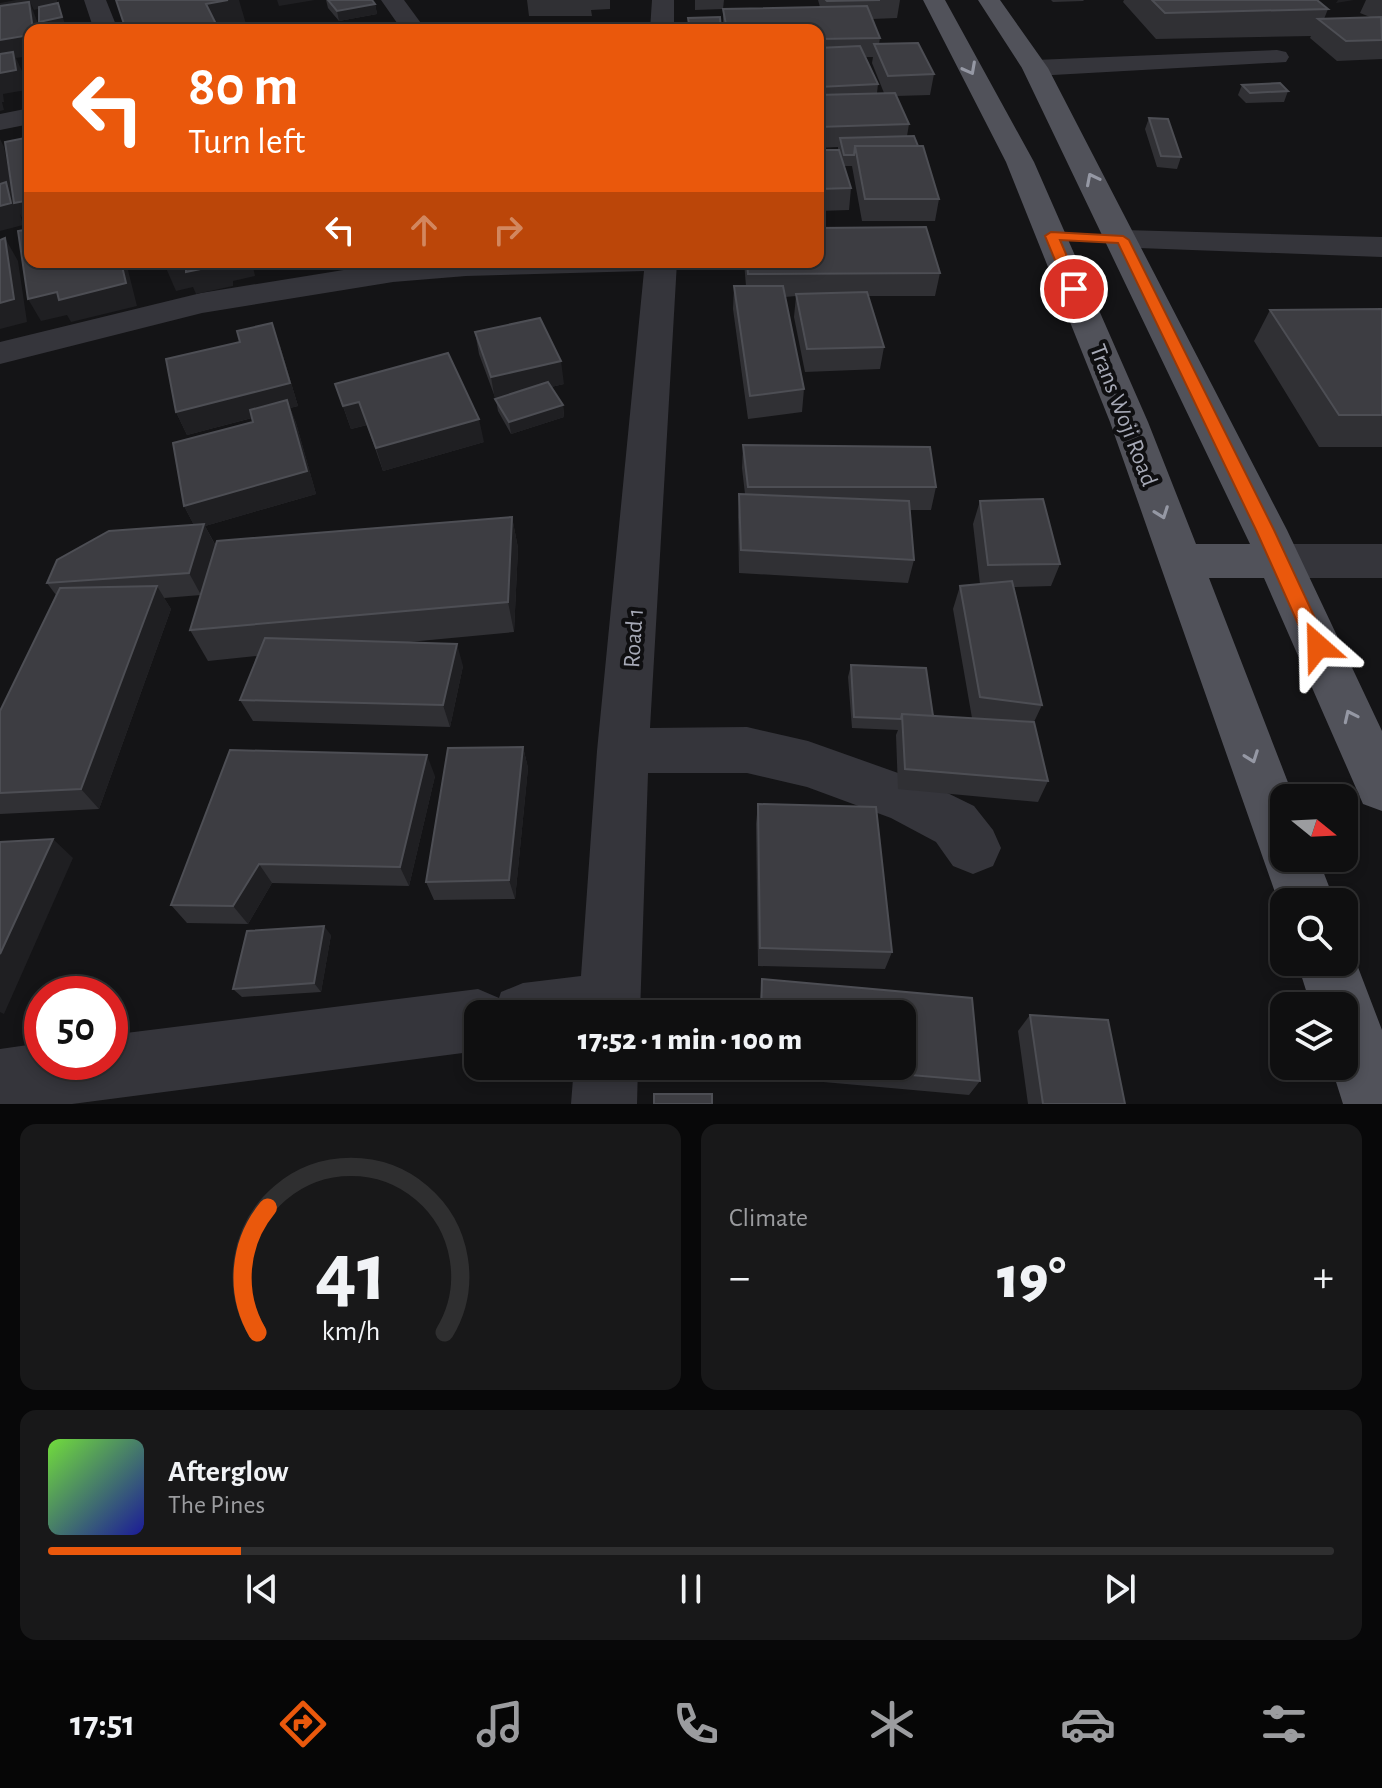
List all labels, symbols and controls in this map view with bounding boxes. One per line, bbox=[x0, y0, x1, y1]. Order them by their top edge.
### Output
icon: left bbox=[56, 56, 160, 160]
text: 80 m bbox=[188, 59, 298, 115]
one-way arrow bbox=[960, 60, 976, 75]
text: Turn left bbox=[188, 124, 305, 160]
one-way arrow bbox=[1086, 172, 1101, 187]
icon: left bbox=[318, 208, 362, 252]
icon: ahead bbox=[402, 208, 446, 252]
icon: right bbox=[486, 208, 530, 252]
pin bbox=[1040, 255, 1108, 323]
icon: arrive bbox=[1052, 267, 1096, 311]
street label: Trans Woji Road bbox=[1085, 341, 1161, 490]
one-way arrow bbox=[1152, 505, 1169, 519]
position arrow bbox=[1276, 604, 1360, 688]
street label: Road 1 bbox=[620, 607, 648, 669]
one-way arrow bbox=[1343, 710, 1359, 724]
one-way arrow bbox=[1242, 749, 1259, 763]
north arrow bbox=[1270, 784, 1358, 872]
map controls bbox=[1270, 784, 1358, 1080]
button: search bbox=[1270, 888, 1358, 976]
speed limit sign: 50 bbox=[24, 976, 128, 1080]
button: layers bbox=[1270, 992, 1358, 1080]
text: 17:52 · 1 min · 100 m bbox=[578, 1025, 802, 1055]
text: Climate bbox=[729, 1205, 808, 1231]
text: 41 bbox=[315, 1232, 386, 1316]
text: 19° bbox=[997, 1249, 1066, 1309]
text: − bbox=[729, 1256, 750, 1300]
text: + bbox=[1313, 1256, 1334, 1300]
text: km/h bbox=[321, 1317, 380, 1346]
text: Afterglow bbox=[168, 1457, 289, 1487]
text: The Pines bbox=[168, 1492, 265, 1518]
icon: previous bbox=[240, 1567, 284, 1611]
icon: pause bbox=[669, 1567, 713, 1611]
icon: next bbox=[1098, 1567, 1142, 1611]
icon: directions bbox=[275, 1696, 331, 1752]
icon: music bbox=[472, 1696, 528, 1752]
icon: phone bbox=[668, 1696, 724, 1752]
icon: climate bbox=[864, 1696, 920, 1752]
icon: car bbox=[1060, 1696, 1116, 1752]
icon: filters bbox=[1256, 1696, 1312, 1752]
text: 17:51 bbox=[70, 1706, 135, 1742]

